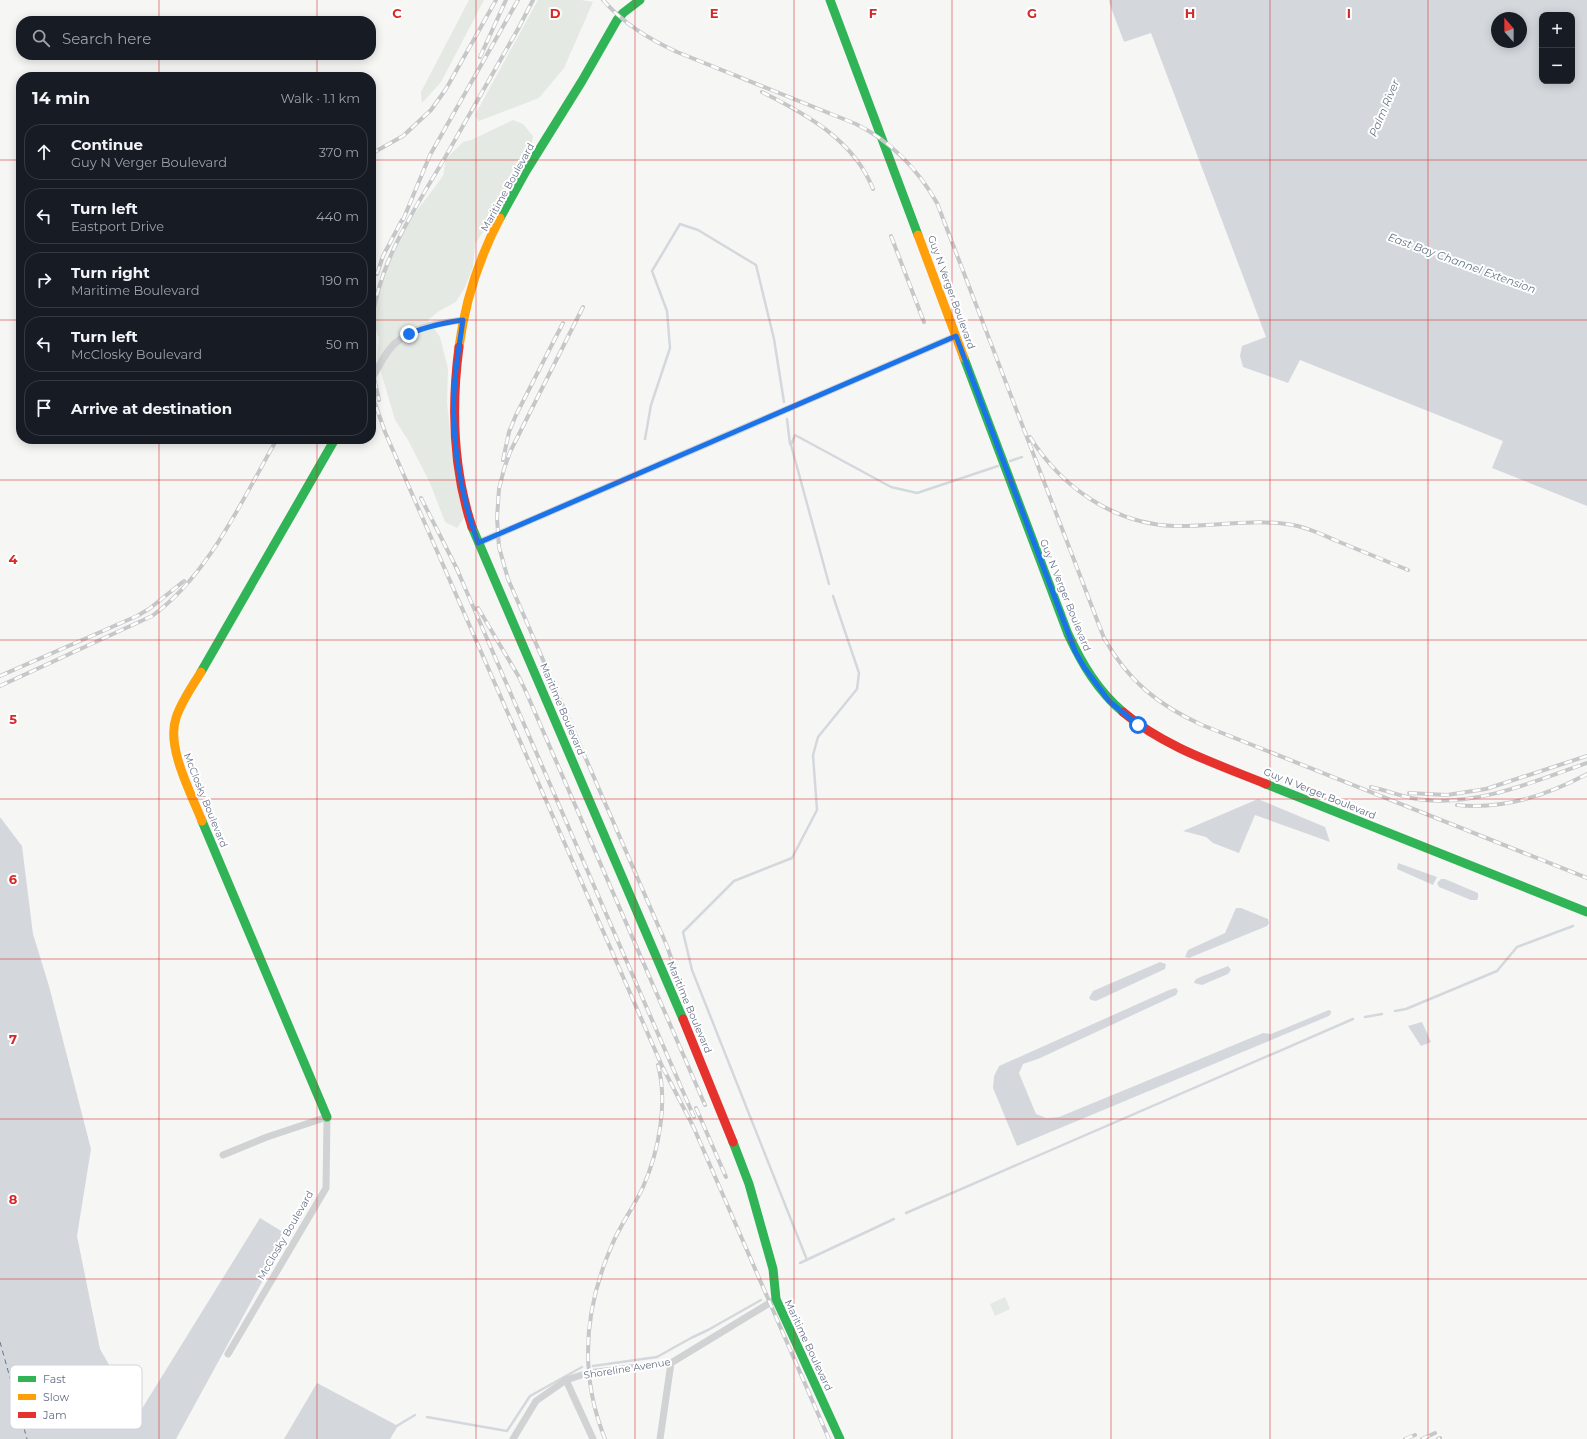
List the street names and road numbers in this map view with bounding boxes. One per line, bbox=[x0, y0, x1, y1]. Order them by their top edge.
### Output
street label: Maritime Boulevard bbox=[478, 141, 537, 234]
street label: Guy N Verger Boulevard bbox=[925, 234, 978, 351]
street label: Guy N Verger Boulevard bbox=[1037, 537, 1094, 653]
street label: Maritime Boulevard bbox=[537, 661, 588, 757]
street label: McClosky Boulevard bbox=[181, 751, 230, 849]
street label: Guy N Verger Boulevard bbox=[1262, 765, 1378, 822]
street label: Maritime Boulevard bbox=[664, 959, 715, 1055]
street label: McClosky Boulevard bbox=[255, 1188, 316, 1282]
street label: Maritime Boulevard bbox=[782, 1298, 835, 1393]
street label: Shoreline Avenue bbox=[583, 1355, 671, 1382]

